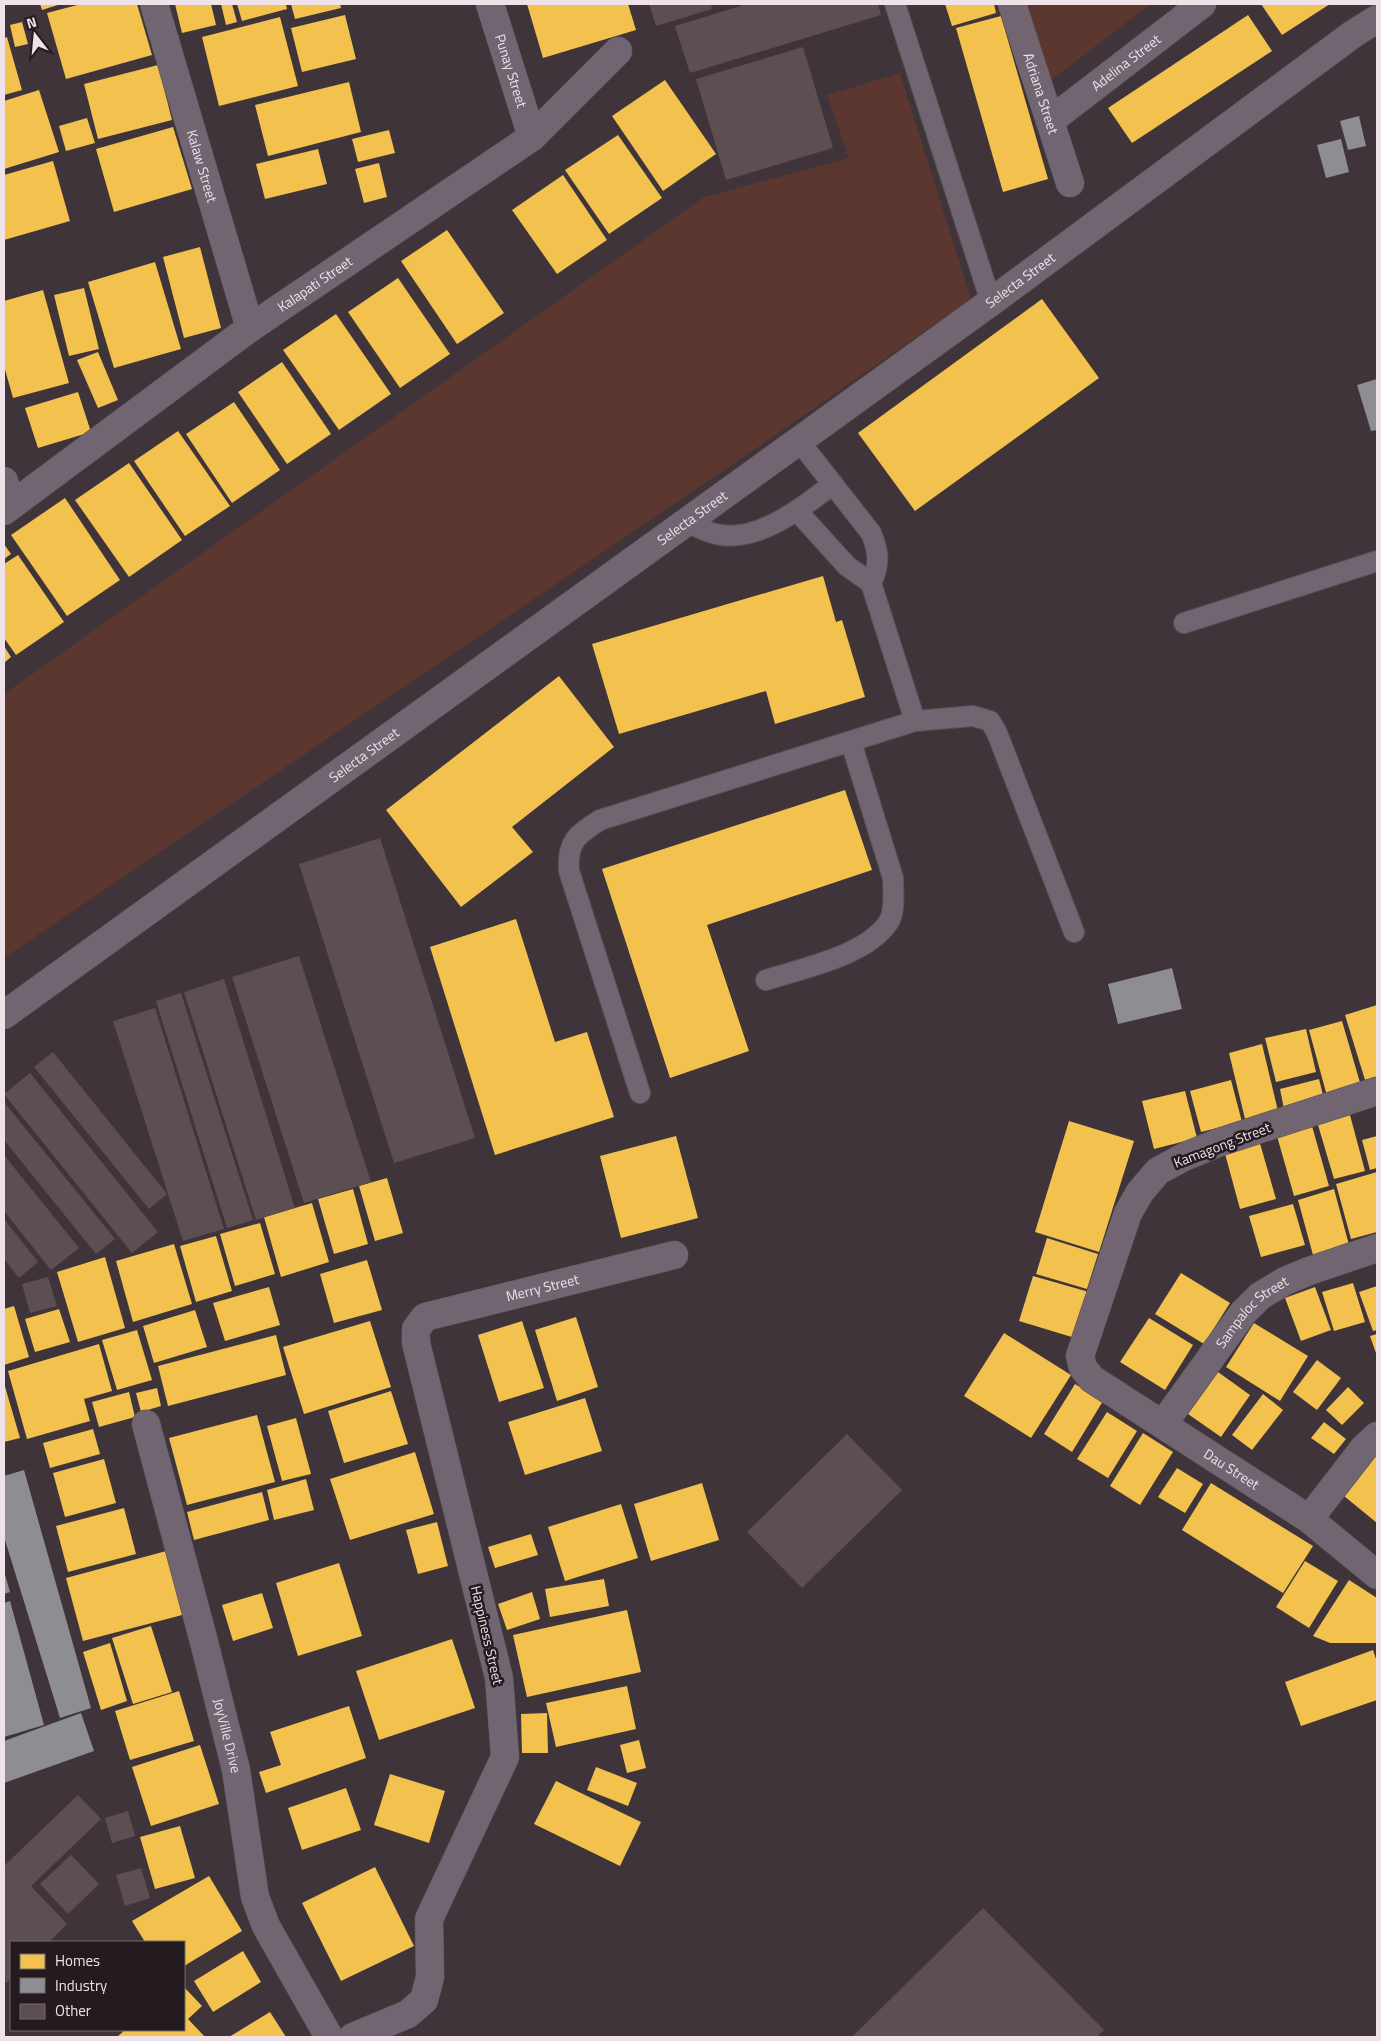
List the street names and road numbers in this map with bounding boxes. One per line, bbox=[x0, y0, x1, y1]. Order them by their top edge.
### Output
street label: Adelina Street bbox=[1087, 28, 1165, 96]
street label: Punay Street bbox=[490, 31, 533, 110]
street label: Adriana Street bbox=[1018, 50, 1064, 137]
street label: Kalaw Street bbox=[182, 127, 223, 205]
street label: Selecta Street bbox=[981, 247, 1059, 313]
street label: Kalapati Street bbox=[273, 251, 357, 317]
street label: Selecta Street bbox=[652, 485, 731, 550]
street label: Selecta Street bbox=[324, 722, 403, 787]
street label: Kamagong Street bbox=[1170, 1116, 1273, 1173]
street label: Merry Street bbox=[504, 1268, 581, 1306]
street label: Sampaloc Street bbox=[1210, 1270, 1292, 1352]
street label: Dau Street bbox=[1200, 1443, 1264, 1495]
street label: Happiness Street bbox=[466, 1583, 509, 1687]
street label: JoyVille Drive bbox=[208, 1696, 247, 1775]

